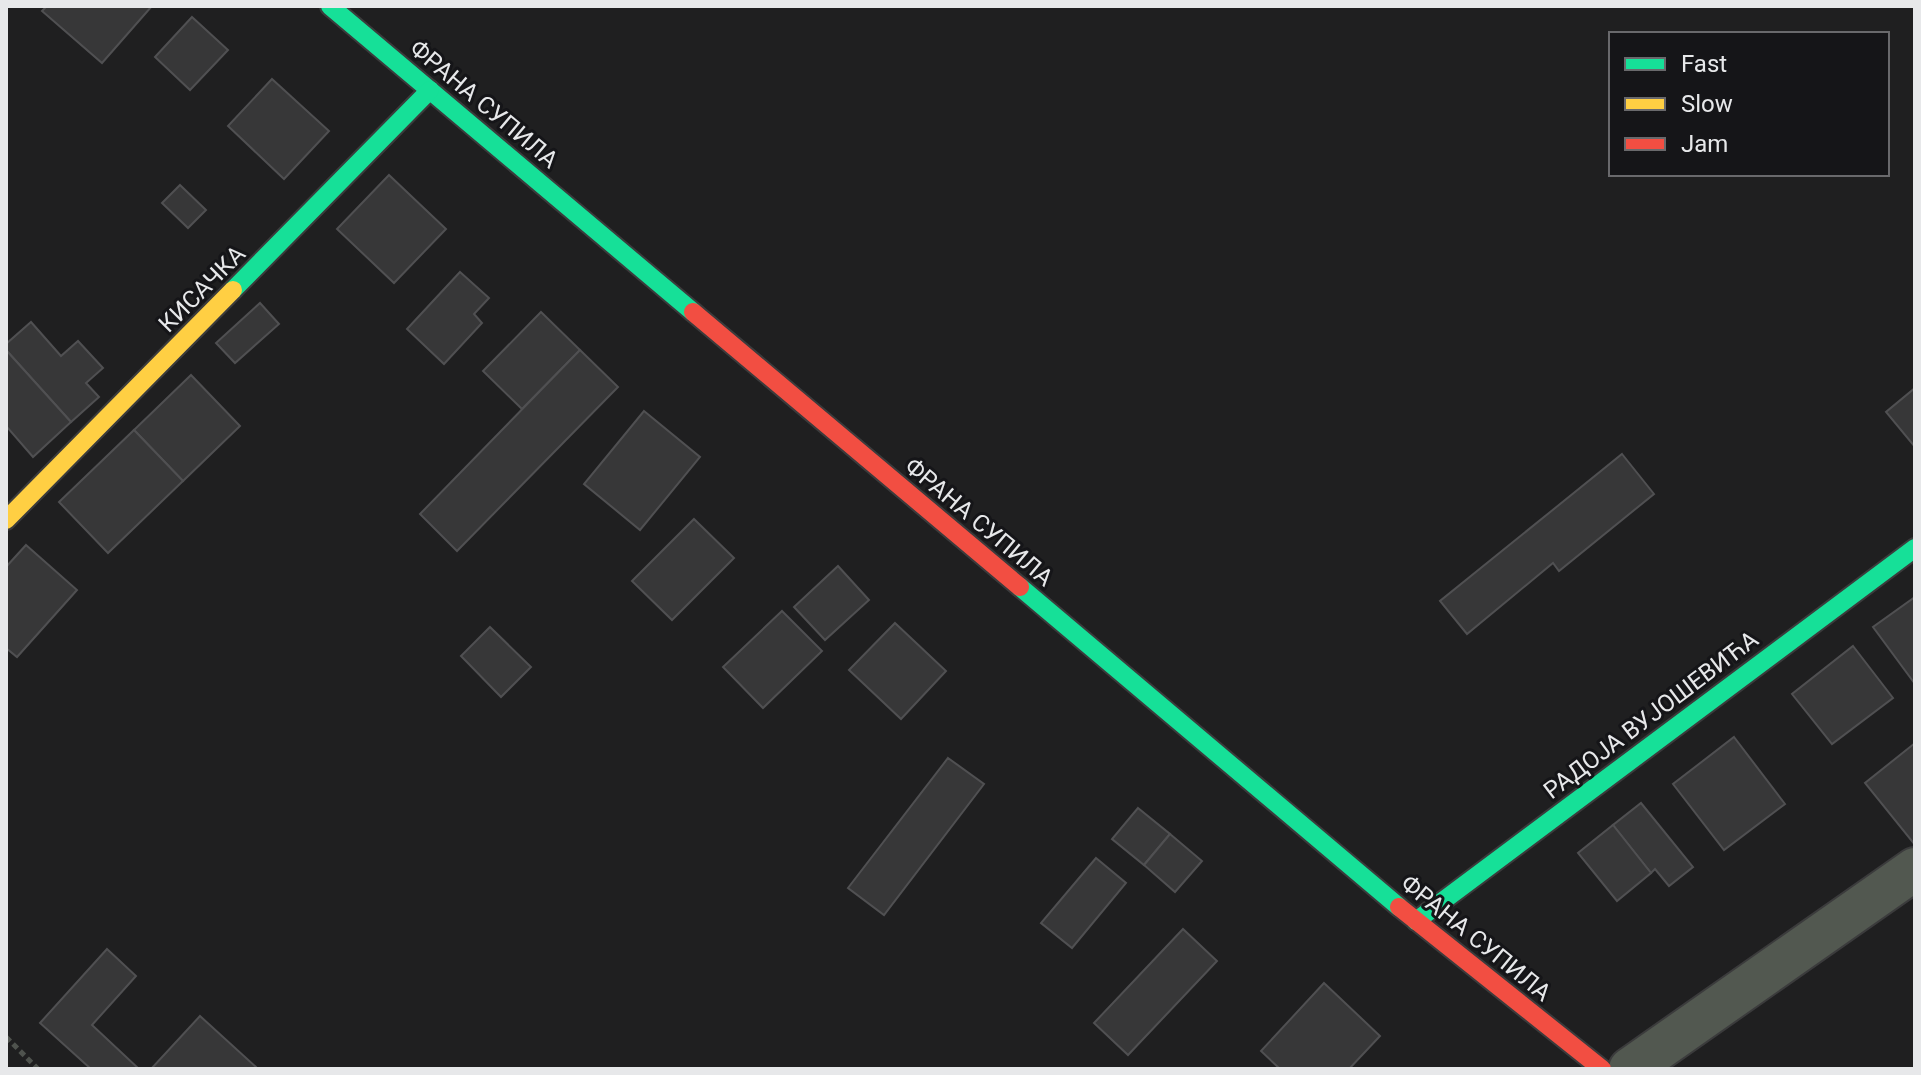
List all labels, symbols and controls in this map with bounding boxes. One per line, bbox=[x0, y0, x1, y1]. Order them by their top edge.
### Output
legend bbox=[1609, 32, 1889, 176]
street label: ФРАНА СУПИЛА bbox=[404, 34, 564, 174]
text: Fast bbox=[1681, 50, 1727, 78]
text: Slow bbox=[1681, 90, 1733, 118]
text: Jam bbox=[1681, 130, 1728, 158]
street label: КИСАЧКА bbox=[153, 240, 251, 338]
street label: ФРАНА СУПИЛА bbox=[899, 452, 1059, 592]
street label: РАДОЈА ВУЈОШЕВИЋА bbox=[1538, 625, 1764, 805]
street label: ФРАНА СУПИЛА bbox=[1395, 869, 1557, 1007]

